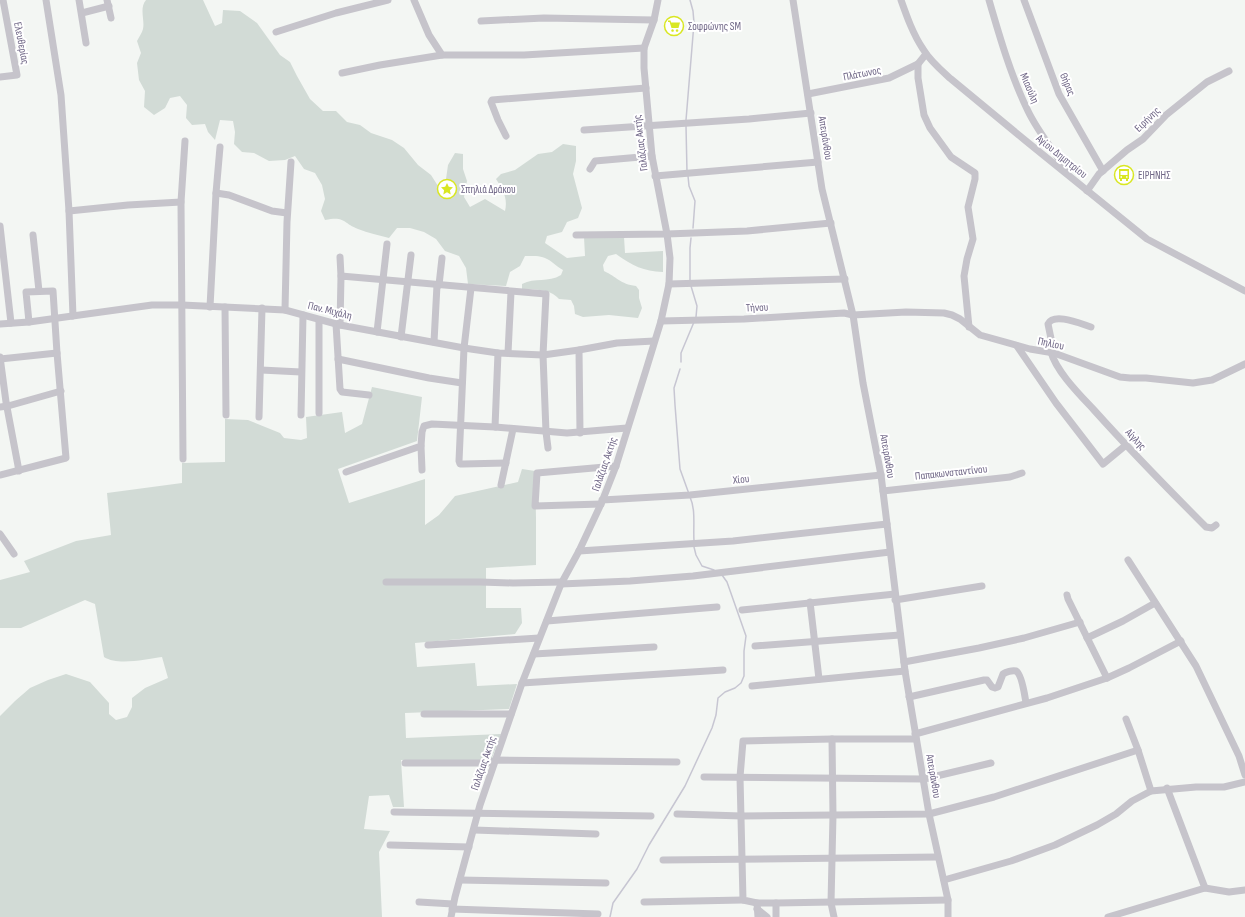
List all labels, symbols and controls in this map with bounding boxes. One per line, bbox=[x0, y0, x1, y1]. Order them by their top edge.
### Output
supermarket icon: Σοφρώνης SM bbox=[663, 15, 685, 37]
place label: Σοφρώνης SM bbox=[688, 20, 741, 33]
street label: Ελευθερίας bbox=[11, 21, 32, 65]
street label: Πλάτωνος bbox=[842, 63, 882, 84]
street label: Μιαούλη bbox=[1017, 71, 1042, 106]
street label: Θήρας bbox=[1057, 71, 1078, 98]
street label: Ειρήνης bbox=[1132, 104, 1163, 135]
street label: Γαλάζιας Ακτής bbox=[631, 114, 650, 172]
street label: Απειράνθου bbox=[815, 114, 835, 161]
street label: Αγίου Δημητρίου bbox=[1033, 131, 1090, 181]
bus stop icon: ΕΙΡΗΝΗΣ bbox=[1113, 164, 1135, 186]
place label: ΕΙΡΗΝΗΣ bbox=[1138, 169, 1171, 182]
place icon: Σπηλιά Δράκου bbox=[436, 178, 458, 200]
place label: Σπηλιά Δράκου bbox=[461, 183, 516, 196]
street label: Παν. Μιχάλη bbox=[307, 299, 353, 322]
street label: Τήνου bbox=[745, 300, 769, 315]
street label: Πηλίου bbox=[1037, 334, 1066, 353]
street label: Αίγλης bbox=[1122, 425, 1149, 453]
street label: Απειράνθου bbox=[877, 432, 898, 479]
street label: Γαλάζιας Ακτής bbox=[589, 435, 620, 493]
street label: Παπακωνσταντίνου bbox=[914, 462, 988, 483]
street label: Χίου bbox=[731, 472, 750, 487]
street label: Γαλάζιας Ακτής bbox=[468, 734, 499, 792]
street label: Απειράνθου bbox=[923, 752, 944, 799]

